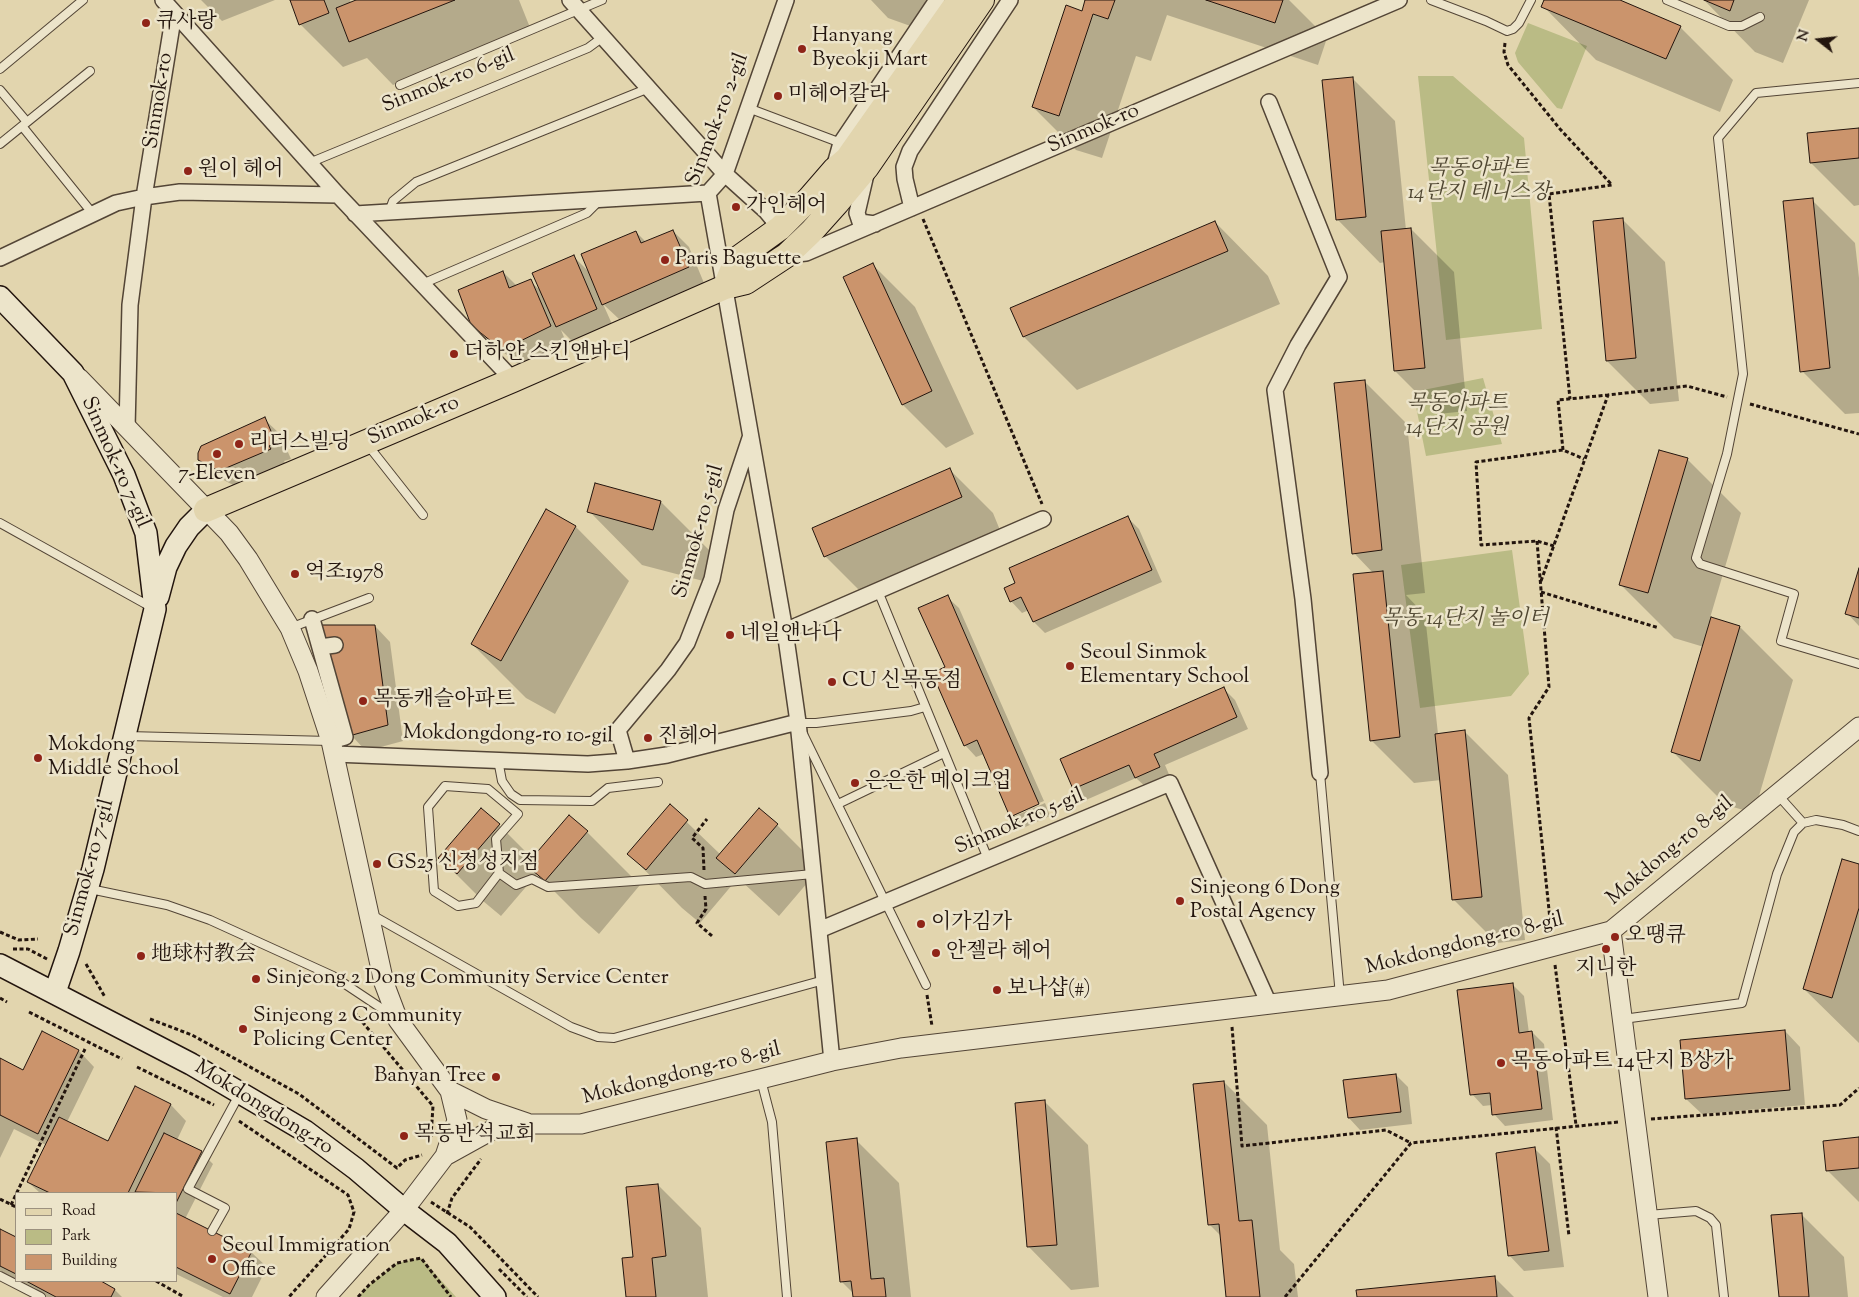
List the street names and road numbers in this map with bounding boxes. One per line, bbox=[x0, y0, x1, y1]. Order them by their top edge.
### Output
street label: Sinmok-ro 6-gil bbox=[379, 44, 519, 120]
street label: Sinmok-ro 2-gil bbox=[682, 50, 756, 190]
street label: Sinmok-ro bbox=[140, 51, 180, 151]
street label: Sinmok-ro bbox=[1044, 99, 1144, 161]
street label: Sinmok-ro bbox=[364, 391, 464, 453]
street label: Sinmok-ro 7-gil bbox=[74, 394, 154, 532]
street label: Sinmok-ro 5-gil bbox=[669, 462, 731, 602]
street label: Mokdongdong-ro 10-gil bbox=[402, 722, 614, 750]
street label: Sinmok-ro 5-gil bbox=[952, 784, 1088, 862]
street label: Mokdong-ro 8-gil bbox=[1603, 792, 1739, 912]
street label: Sinmok-ro 7-gil bbox=[61, 797, 121, 939]
street label: Mokdongdong-ro 8-gil bbox=[1363, 908, 1567, 982]
street label: Mokdongdong-ro 8-gil bbox=[580, 1038, 784, 1112]
street label: Mokdongdong-ro bbox=[189, 1056, 337, 1162]

